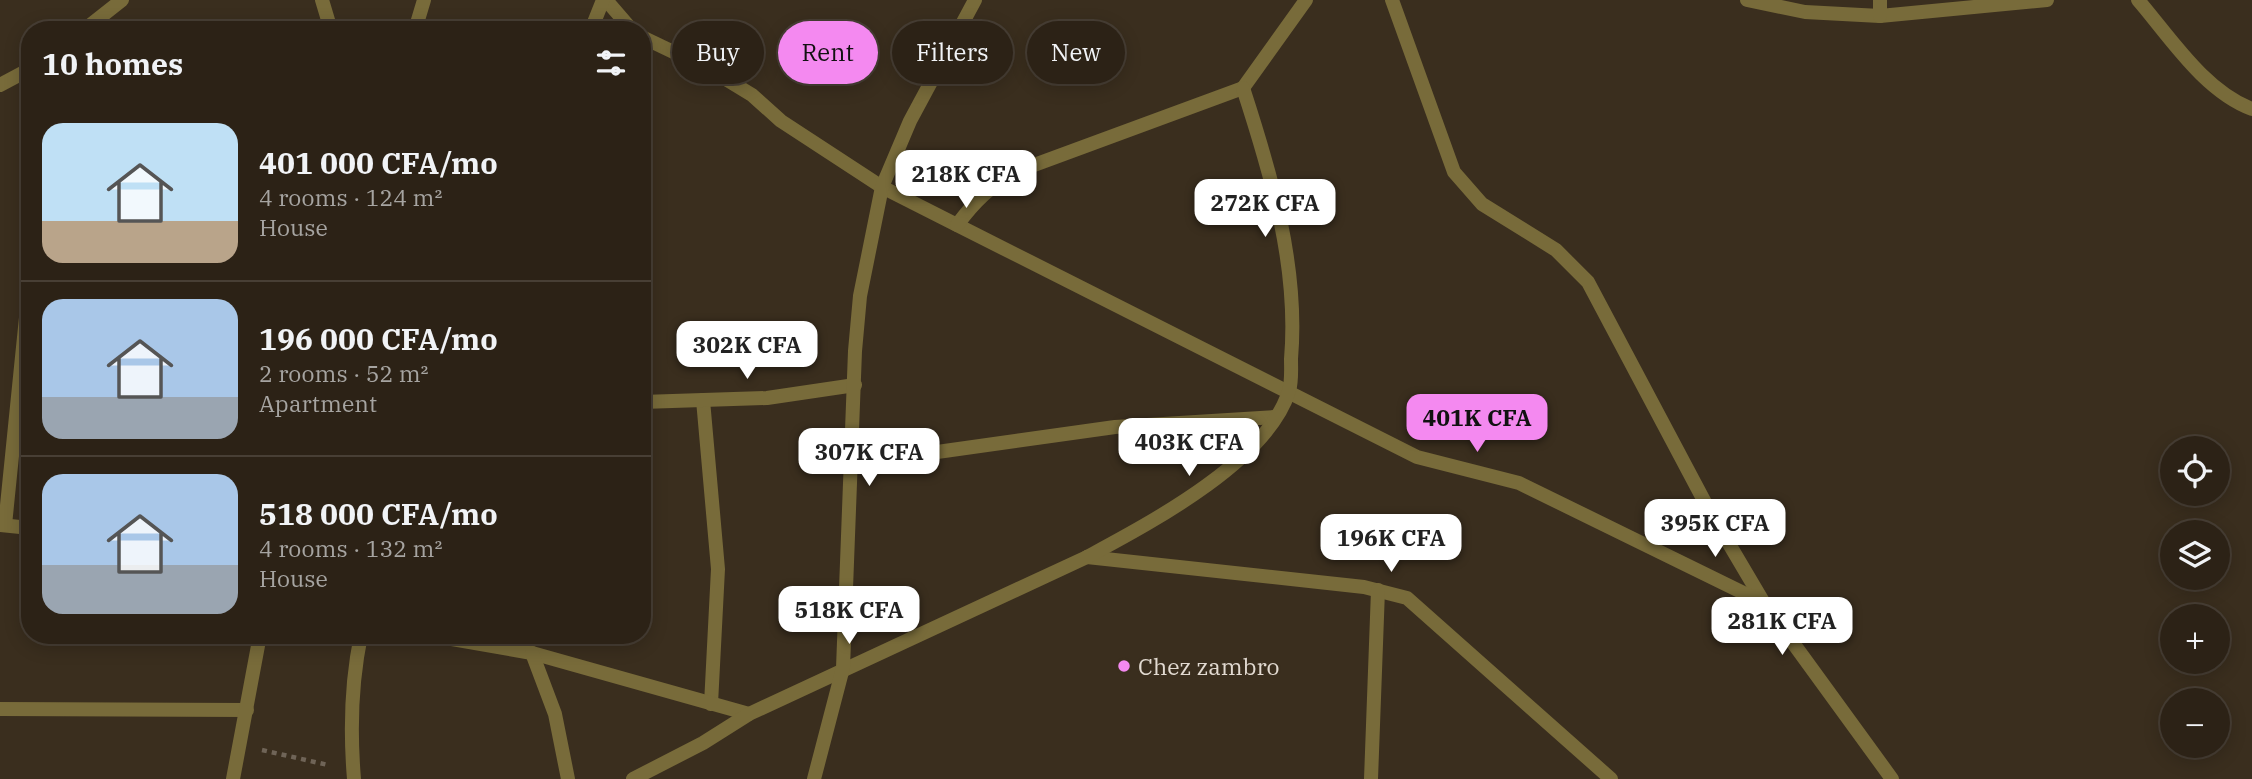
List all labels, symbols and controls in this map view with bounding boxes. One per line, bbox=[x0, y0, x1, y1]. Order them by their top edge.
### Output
chip: Buy bbox=[672, 21, 764, 84]
chip: Rent bbox=[778, 21, 878, 84]
chip: Filters bbox=[892, 21, 1013, 84]
chip: New bbox=[1027, 21, 1125, 84]
text: 10 homes bbox=[42, 44, 183, 83]
icon: filters bbox=[592, 44, 630, 82]
text: 401 000 CFA/mo bbox=[259, 143, 498, 182]
pin: 218K CFA bbox=[894, 150, 1038, 210]
icon: home bbox=[98, 151, 182, 235]
text: 218K CFA bbox=[912, 158, 1020, 188]
pin: 272K CFA bbox=[1193, 180, 1337, 239]
text: 4 rooms · 124 m² bbox=[259, 182, 442, 212]
text: 272K CFA bbox=[1211, 187, 1319, 217]
text: House bbox=[259, 212, 328, 242]
text: 196 000 CFA/mo bbox=[259, 319, 498, 358]
pin: 302K CFA bbox=[675, 322, 819, 381]
icon: home bbox=[98, 327, 182, 411]
text: 302K CFA bbox=[693, 329, 801, 359]
text: 2 rooms · 52 m² bbox=[259, 358, 429, 388]
text: Apartment bbox=[259, 388, 377, 418]
pin: 401K CFA bbox=[1405, 394, 1549, 454]
text: 401K CFA bbox=[1423, 402, 1531, 432]
pin: 403K CFA bbox=[1117, 419, 1261, 478]
text: 403K CFA bbox=[1135, 426, 1243, 456]
pin: 307K CFA bbox=[797, 428, 941, 488]
text: 307K CFA bbox=[815, 436, 923, 466]
map controls bbox=[2160, 436, 2230, 758]
button: locate bbox=[2160, 436, 2230, 506]
text: 518 000 CFA/mo bbox=[259, 494, 498, 533]
pin: 395K CFA bbox=[1643, 500, 1787, 559]
icon: home bbox=[98, 502, 182, 586]
text: 395K CFA bbox=[1661, 507, 1769, 537]
pin: 196K CFA bbox=[1319, 514, 1463, 574]
button: layers bbox=[2160, 520, 2230, 590]
text: 196K CFA bbox=[1337, 522, 1445, 552]
text: 4 rooms · 132 m² bbox=[259, 533, 442, 563]
text: House bbox=[259, 563, 328, 593]
pin: 518K CFA bbox=[777, 586, 921, 646]
text: 518K CFA bbox=[795, 594, 903, 624]
pin: 281K CFA bbox=[1710, 598, 1854, 657]
button: + bbox=[2160, 604, 2230, 674]
text: 281K CFA bbox=[1728, 605, 1836, 635]
place label: Chez zambro bbox=[1138, 651, 1280, 681]
marker: Chez zambro bbox=[1116, 658, 1132, 674]
button: − bbox=[2160, 688, 2230, 758]

